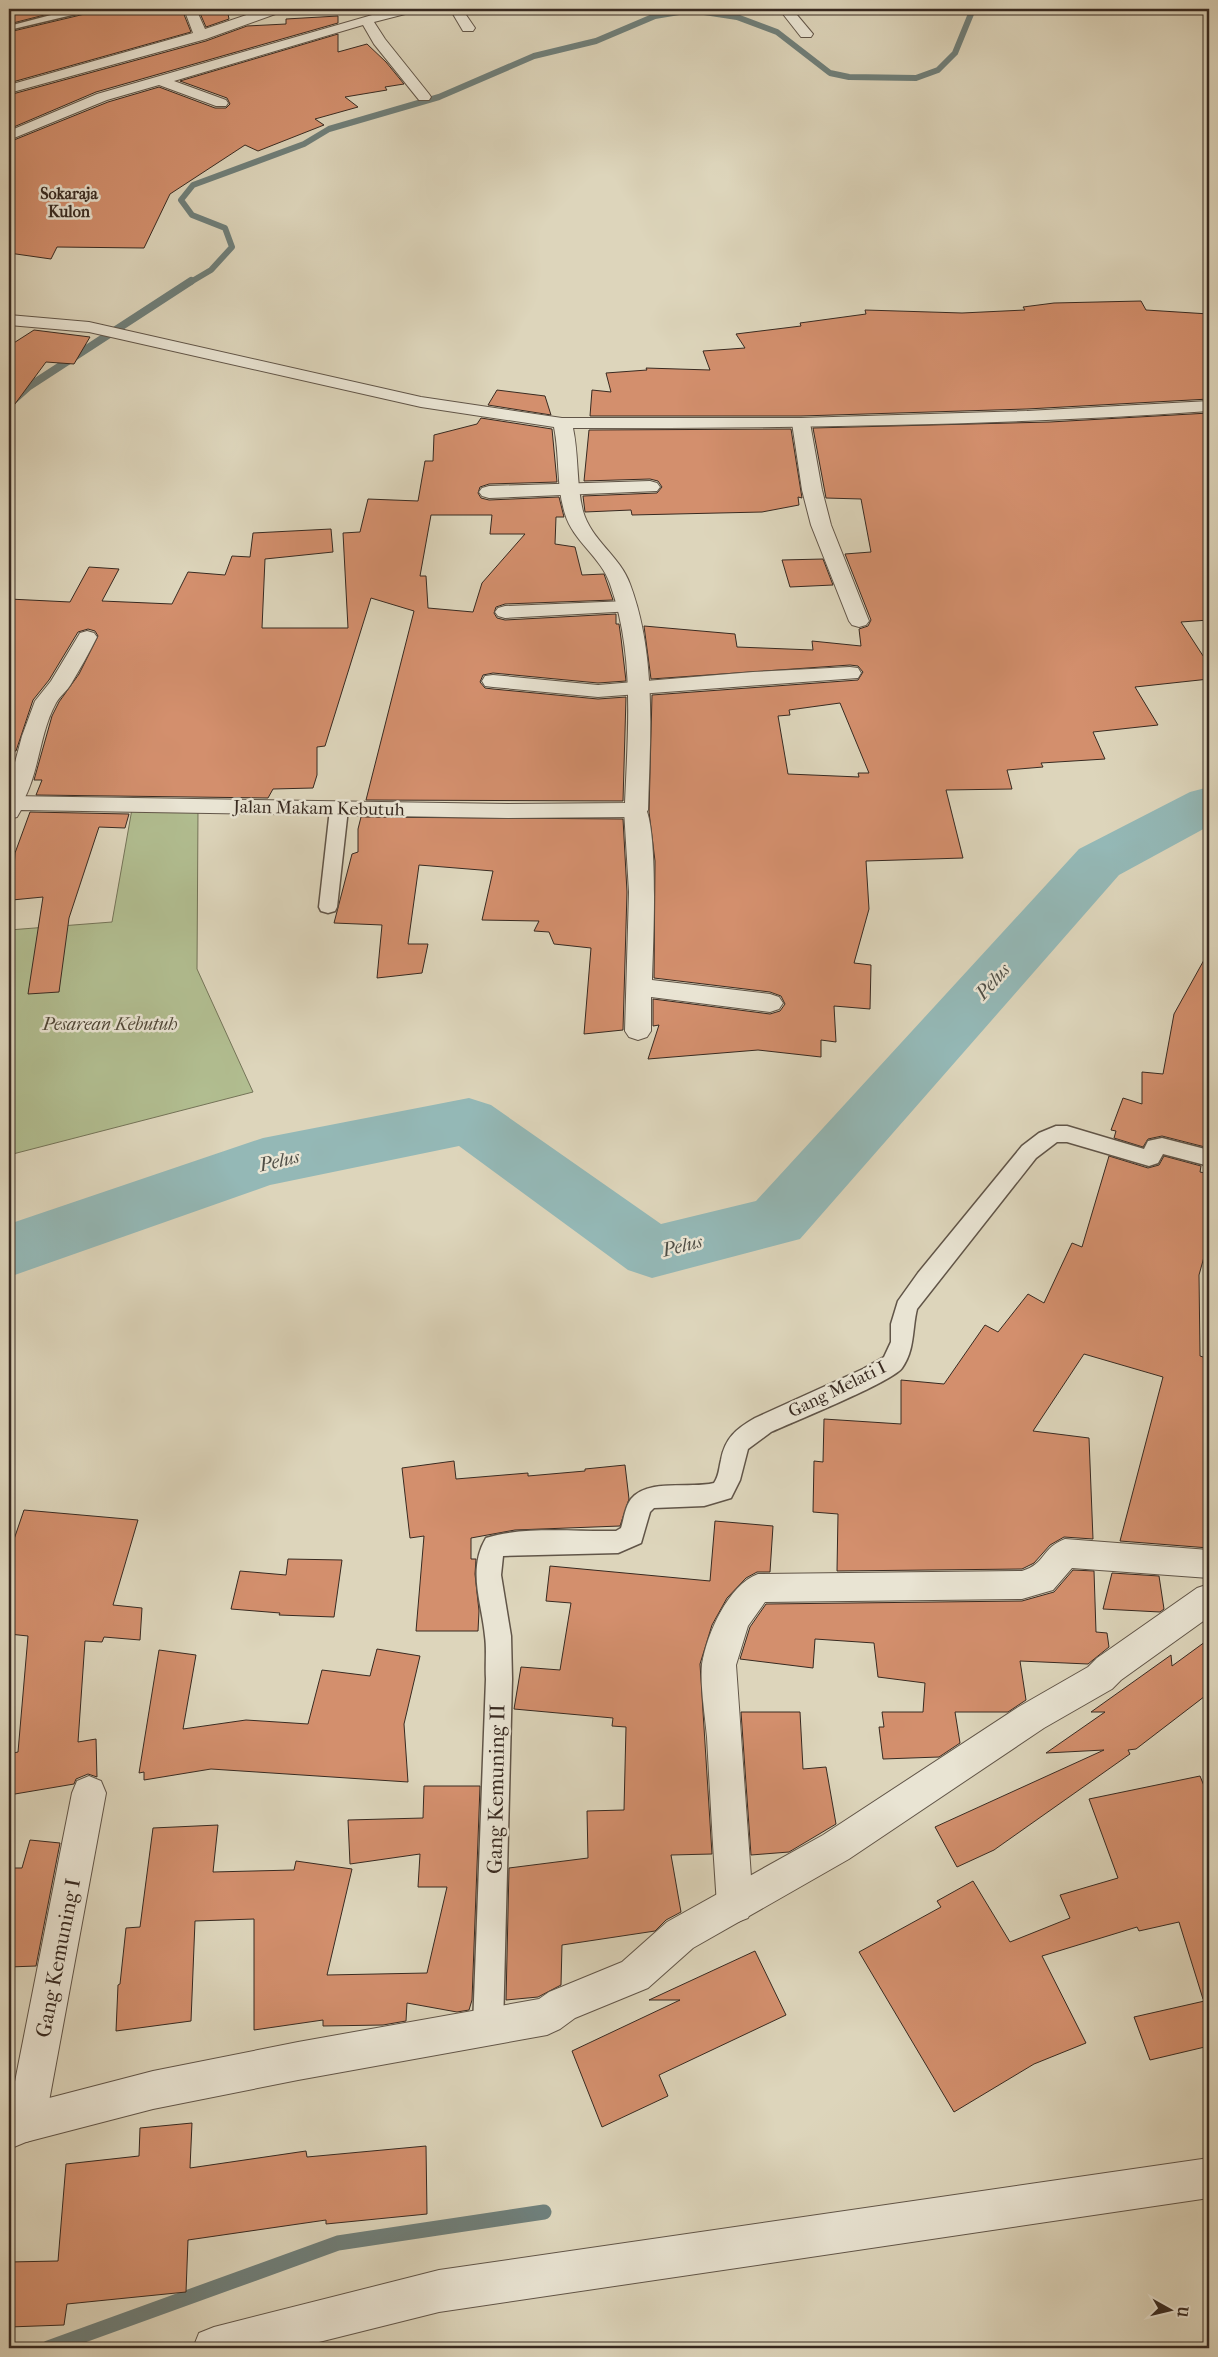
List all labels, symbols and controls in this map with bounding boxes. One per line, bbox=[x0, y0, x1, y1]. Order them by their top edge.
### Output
district label: Sokaraja Kulon bbox=[40, 184, 98, 221]
street label: Jalan Makam Kebutuh bbox=[231, 796, 405, 820]
water label: Pelus bbox=[970, 958, 1015, 1005]
park label: Pesarean Kebutuh bbox=[41, 1014, 178, 1035]
water label: Pelus bbox=[256, 1145, 303, 1177]
water label: Pelus bbox=[659, 1230, 706, 1262]
street label: Gang Melati I bbox=[785, 1357, 889, 1422]
street label: Gang Kemuning II bbox=[483, 1704, 509, 1874]
street label: Gang Kemuning I bbox=[31, 1876, 85, 2040]
north arrow bbox=[1146, 2284, 1196, 2334]
text: U bbox=[1173, 2304, 1192, 2318]

